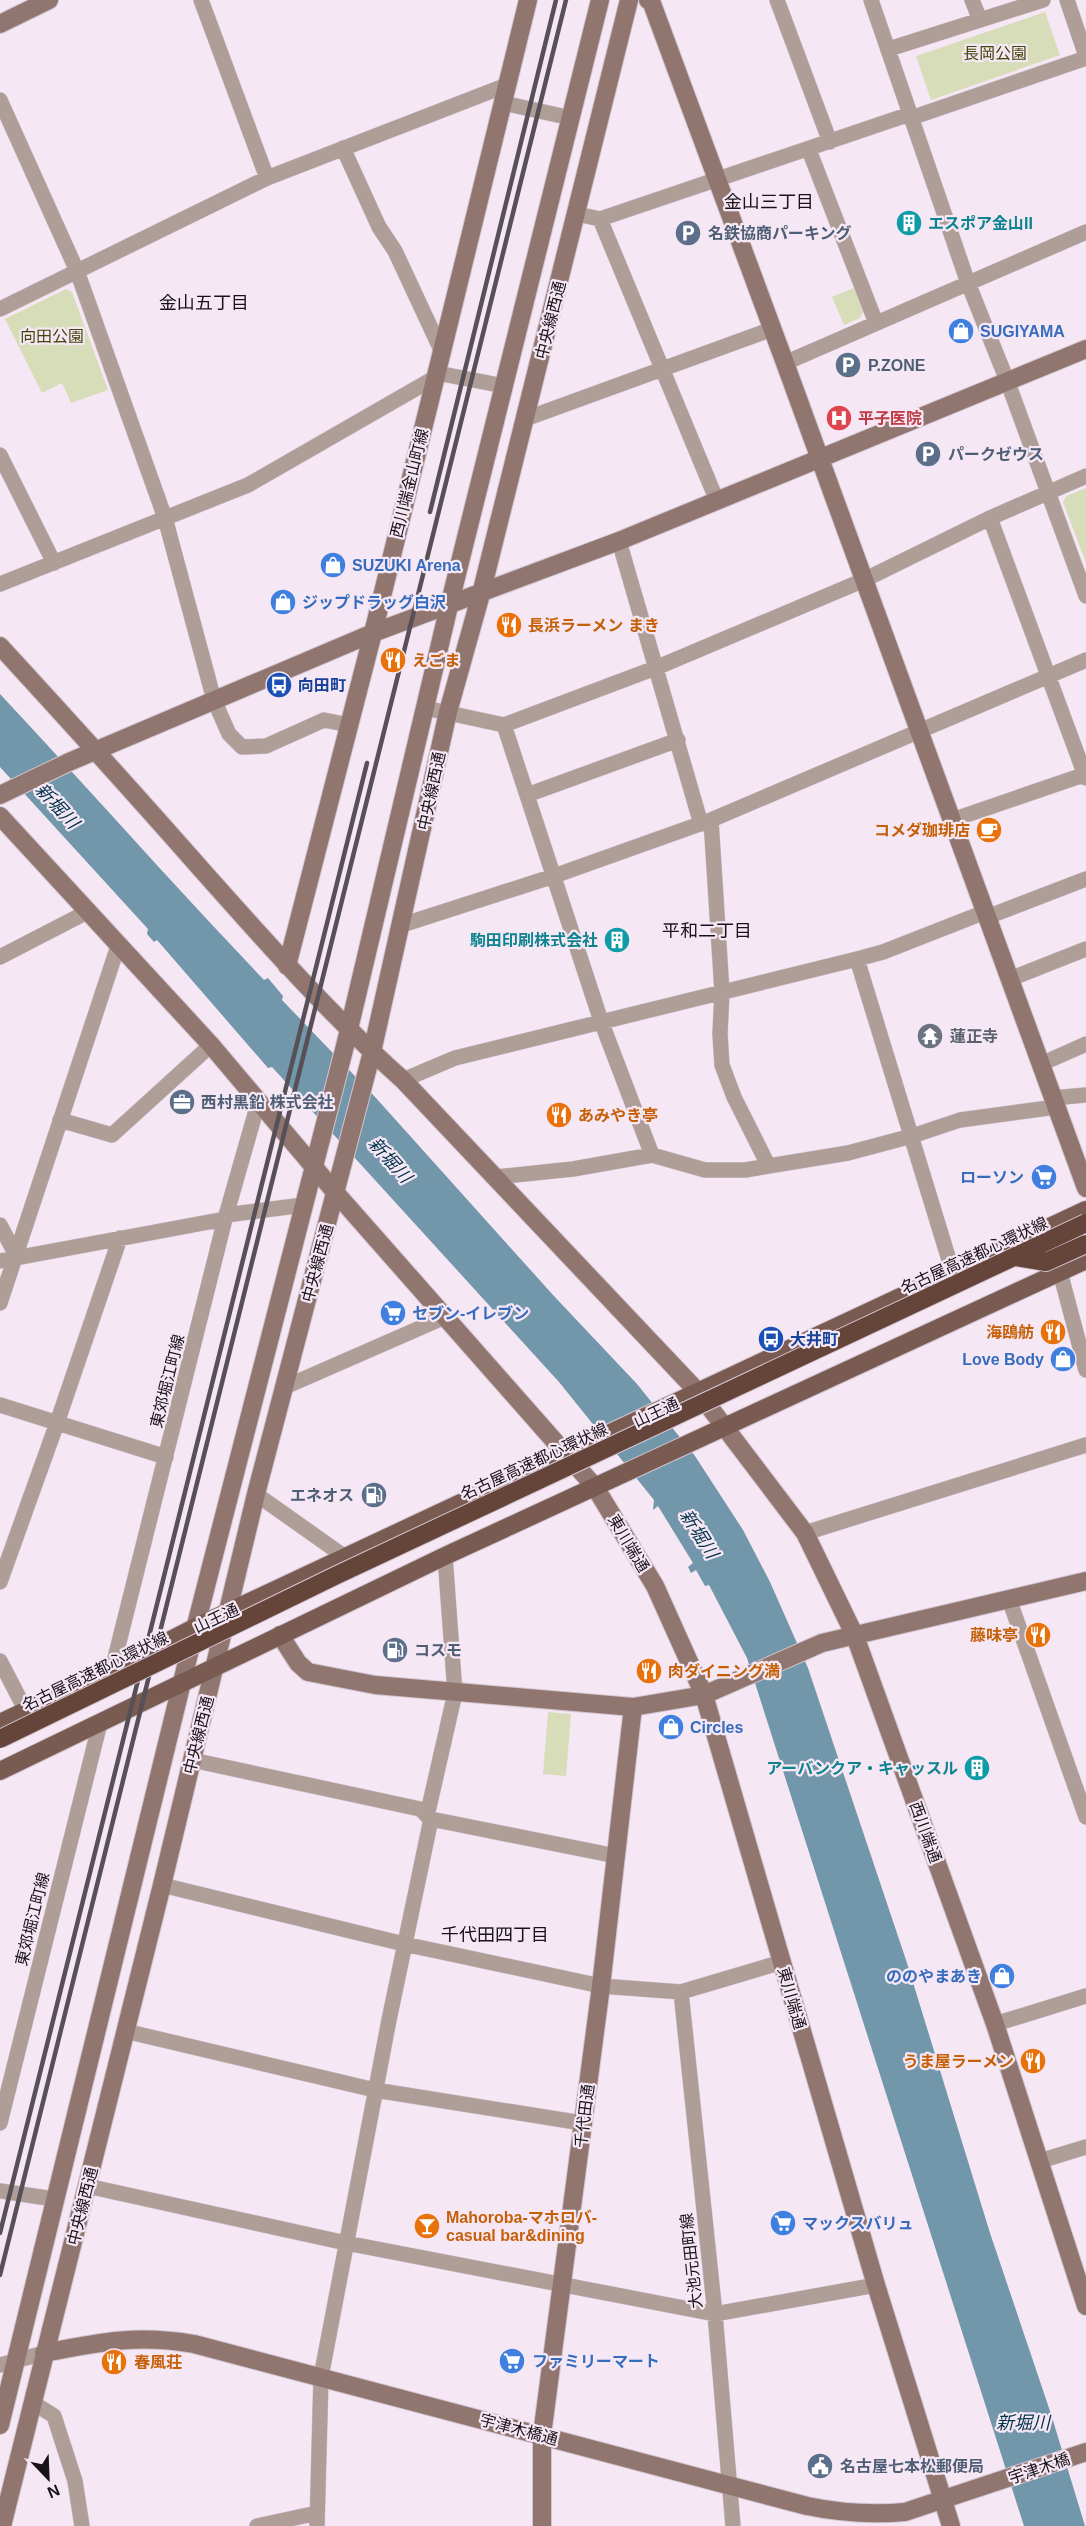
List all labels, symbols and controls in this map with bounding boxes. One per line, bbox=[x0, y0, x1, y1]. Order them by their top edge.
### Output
park label: 長岡公園 bbox=[963, 45, 1027, 62]
district label: 金山三丁目 bbox=[724, 192, 814, 212]
building icon: エスポア金山II bbox=[894, 208, 924, 238]
place label: エスポア金山II bbox=[928, 215, 1033, 232]
parking icon: 名鉄協商パーキング bbox=[673, 218, 703, 248]
place label: 名鉄協商パーキング bbox=[708, 224, 852, 242]
street label: 中央線西通 bbox=[533, 279, 568, 361]
district label: 金山五丁目 bbox=[159, 293, 249, 313]
shop icon: SUGIYAMA bbox=[946, 316, 976, 346]
place label: SUGIYAMA bbox=[980, 323, 1065, 340]
park label: 向田公園 bbox=[20, 328, 84, 345]
parking icon: P.ZONE bbox=[833, 350, 863, 380]
place label: P.ZONE bbox=[868, 357, 926, 374]
hospital icon: 平子医院 bbox=[824, 403, 854, 433]
place label: 平子医院 bbox=[858, 410, 922, 427]
street label: 西川端金山町線 bbox=[388, 427, 431, 540]
parking icon: パークゼウス bbox=[913, 439, 943, 469]
place label: パークゼウス bbox=[948, 446, 1044, 463]
shop icon: SUZUKI Arena bbox=[318, 550, 348, 580]
place label: SUZUKI Arena bbox=[352, 557, 461, 574]
shop icon: ジップドラッグ白沢 bbox=[268, 587, 298, 617]
place label: ジップドラッグ白沢 bbox=[302, 593, 446, 611]
restaurant icon: 長浜ラーメン まき bbox=[494, 610, 524, 640]
place label: 長浜ラーメン まき bbox=[528, 617, 660, 634]
restaurant icon: えごま bbox=[378, 645, 408, 675]
place label: えごま bbox=[412, 652, 460, 669]
bus stop icon: 向田町 bbox=[264, 670, 294, 700]
place label: 向田町 bbox=[298, 677, 346, 694]
street label: 中央線西通 bbox=[415, 750, 448, 832]
water label: 新堀川 bbox=[31, 779, 84, 834]
cafe icon: コメダ珈琲店 bbox=[974, 815, 1004, 845]
place label: コメダ珈琲店 bbox=[874, 822, 970, 839]
district label: 平和二丁目 bbox=[662, 921, 752, 941]
building icon: 駒田印刷株式会社 bbox=[602, 925, 632, 955]
place label: 駒田印刷株式会社 bbox=[470, 931, 598, 949]
temple icon: 蓮正寺 bbox=[915, 1021, 945, 1051]
place label: 蓮正寺 bbox=[950, 1028, 998, 1045]
office icon: 西村黒鉛 株式会社 bbox=[167, 1087, 197, 1117]
place label: 西村黒鉛 株式会社 bbox=[201, 1093, 333, 1111]
restaurant icon: あみやき亭 bbox=[544, 1100, 574, 1130]
place label: あみやき亭 bbox=[578, 1107, 658, 1124]
water label: 新堀川 bbox=[365, 1133, 417, 1188]
supermarket icon: ローソン bbox=[1029, 1162, 1059, 1192]
place label: ローソン bbox=[960, 1169, 1024, 1186]
street label: 名古屋高速都心環状線 bbox=[898, 1214, 1050, 1297]
street label: 中央線西通 bbox=[299, 1222, 336, 1304]
supermarket icon: セブン-イレブン bbox=[378, 1298, 408, 1328]
place label: セブン-イレブン bbox=[412, 1305, 529, 1322]
restaurant icon: 海鴎舫 bbox=[1038, 1317, 1068, 1347]
bus stop icon: 大井町 bbox=[756, 1324, 786, 1354]
place label: 海鴎舫 bbox=[986, 1324, 1034, 1341]
place label: 大井町 bbox=[790, 1330, 838, 1348]
street label: 東郊堀江町線 bbox=[148, 1332, 187, 1430]
shop icon: Love Body bbox=[1048, 1344, 1078, 1374]
place label: Love Body bbox=[962, 1351, 1044, 1368]
street label: 山王通 bbox=[631, 1395, 682, 1430]
street label: 名古屋高速都心環状線 bbox=[458, 1420, 610, 1503]
fuel station icon: エネオス bbox=[359, 1480, 389, 1510]
place label: エネオス bbox=[290, 1487, 354, 1504]
water label: 新堀川 bbox=[676, 1506, 723, 1564]
street label: 東川端通 bbox=[605, 1511, 652, 1575]
street label: 山王通 bbox=[191, 1601, 242, 1636]
restaurant icon: 藤味亭 bbox=[1023, 1620, 1053, 1650]
place label: 藤味亭 bbox=[970, 1627, 1018, 1644]
street label: 名古屋高速都心環状線 bbox=[20, 1629, 171, 1714]
fuel station icon: コスモ bbox=[380, 1635, 410, 1665]
place label: コスモ bbox=[414, 1642, 462, 1659]
restaurant icon: 肉ダイニング満 bbox=[634, 1656, 664, 1686]
place label: 肉ダイニング満 bbox=[668, 1662, 780, 1680]
street label: 中央線西通 bbox=[181, 1694, 216, 1776]
shop icon: Circles bbox=[656, 1712, 686, 1742]
place label: Circles bbox=[690, 1719, 743, 1736]
building icon: アーバンクア・キャッスル bbox=[962, 1753, 992, 1783]
place label: アーバンクア・キャッスル bbox=[766, 1760, 958, 1777]
street label: 西川端通 bbox=[907, 1799, 944, 1865]
street label: 東郊堀江町線 bbox=[13, 1870, 52, 1968]
district label: 千代田四丁目 bbox=[441, 1925, 549, 1945]
shop icon: ののやまあき bbox=[987, 1961, 1017, 1991]
street label: 東川端通 bbox=[775, 1965, 809, 2031]
place label: ののやまあき bbox=[886, 1968, 982, 1985]
restaurant icon: うま屋ラーメン bbox=[1018, 2046, 1048, 2076]
place label: うま屋ラーメン bbox=[903, 2053, 1014, 2070]
street label: 千代田通 bbox=[572, 2083, 597, 2149]
street label: 中央線西通 bbox=[65, 2165, 100, 2247]
supermarket icon: マックスバリュ bbox=[768, 2208, 798, 2238]
place label: Mahoroba-マホロバ- casual bar&dining bbox=[446, 2209, 597, 2244]
bar icon: Mahoroba-マホロバ- casual bar&dining bbox=[412, 2211, 442, 2241]
street label: 大池元田町線 bbox=[678, 2212, 705, 2310]
place label: マックスバリュ bbox=[802, 2215, 914, 2232]
supermarket icon: ファミリーマート bbox=[497, 2346, 527, 2376]
restaurant icon: 春風荘 bbox=[99, 2347, 129, 2377]
place label: ファミリーマート bbox=[532, 2353, 660, 2370]
place label: 春風荘 bbox=[134, 2354, 182, 2371]
street label: 宇津木橋通 bbox=[478, 2411, 560, 2448]
water label: 新堀川 bbox=[996, 2413, 1052, 2433]
north arrow bbox=[18, 2448, 78, 2508]
street label: 宇津木橋 bbox=[1006, 2450, 1072, 2487]
public building icon: 名古屋七本松郵便局 bbox=[805, 2451, 835, 2481]
place label: 名古屋七本松郵便局 bbox=[840, 2458, 984, 2475]
text: N bbox=[45, 2481, 62, 2501]

